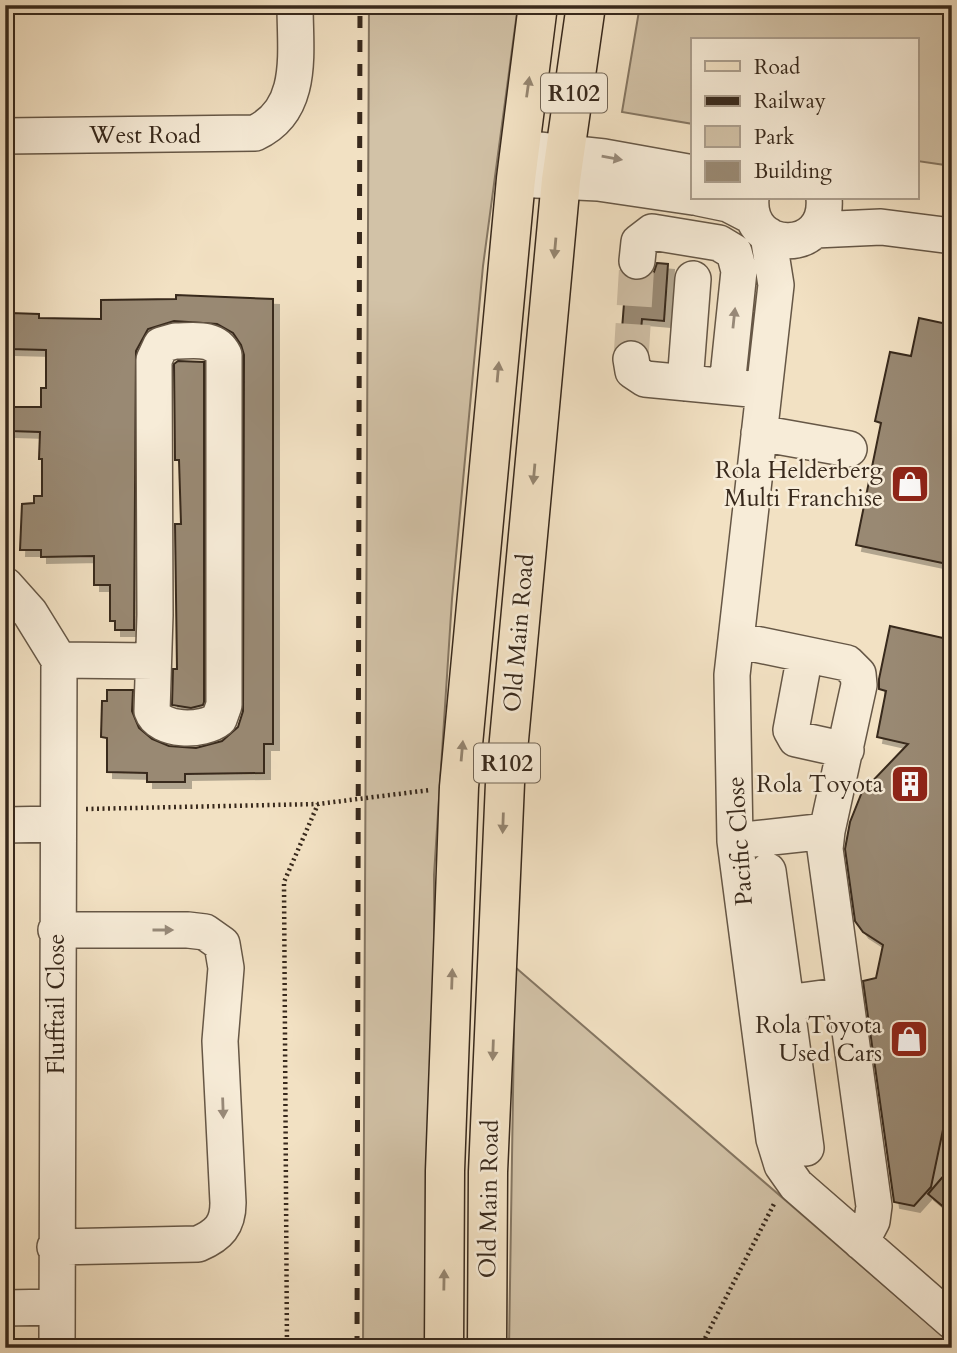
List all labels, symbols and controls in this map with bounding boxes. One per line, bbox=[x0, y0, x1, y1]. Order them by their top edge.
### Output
legend bbox=[691, 38, 918, 200]
text: Road bbox=[754, 53, 800, 82]
road number: R102 bbox=[541, 74, 607, 113]
one-way arrow bbox=[522, 76, 533, 98]
text: Railway bbox=[754, 87, 826, 116]
street label: West Road bbox=[88, 119, 201, 152]
text: Park bbox=[754, 123, 795, 152]
one-way arrow bbox=[601, 153, 623, 164]
text: Building bbox=[754, 157, 832, 186]
one-way arrow bbox=[549, 237, 560, 259]
one-way arrow bbox=[729, 307, 740, 329]
one-way arrow bbox=[493, 361, 504, 383]
place label: Rola Helderberg Multi Franchise bbox=[715, 454, 884, 515]
shop icon: Rola Helderberg Multi Franchise bbox=[889, 463, 931, 505]
one-way arrow bbox=[528, 464, 539, 486]
street label: Old Main Road bbox=[496, 552, 542, 713]
one-way arrow bbox=[457, 740, 468, 762]
road number: R102 bbox=[474, 744, 540, 782]
building icon: Rola Toyota bbox=[889, 763, 931, 805]
place label: Rola Toyota bbox=[756, 768, 884, 801]
street label: Pacific Close bbox=[719, 775, 761, 907]
one-way arrow bbox=[498, 812, 509, 834]
one-way arrow bbox=[153, 924, 175, 936]
street label: Flufftail Close bbox=[40, 934, 73, 1074]
one-way arrow bbox=[447, 967, 458, 989]
place label: Rola Toyota Used Cars bbox=[755, 1009, 883, 1070]
shop icon: Rola Toyota Used Cars bbox=[888, 1018, 930, 1060]
one-way arrow bbox=[488, 1040, 499, 1062]
one-way arrow bbox=[218, 1097, 229, 1119]
street label: Old Main Road bbox=[471, 1119, 507, 1279]
one-way arrow bbox=[438, 1268, 450, 1290]

